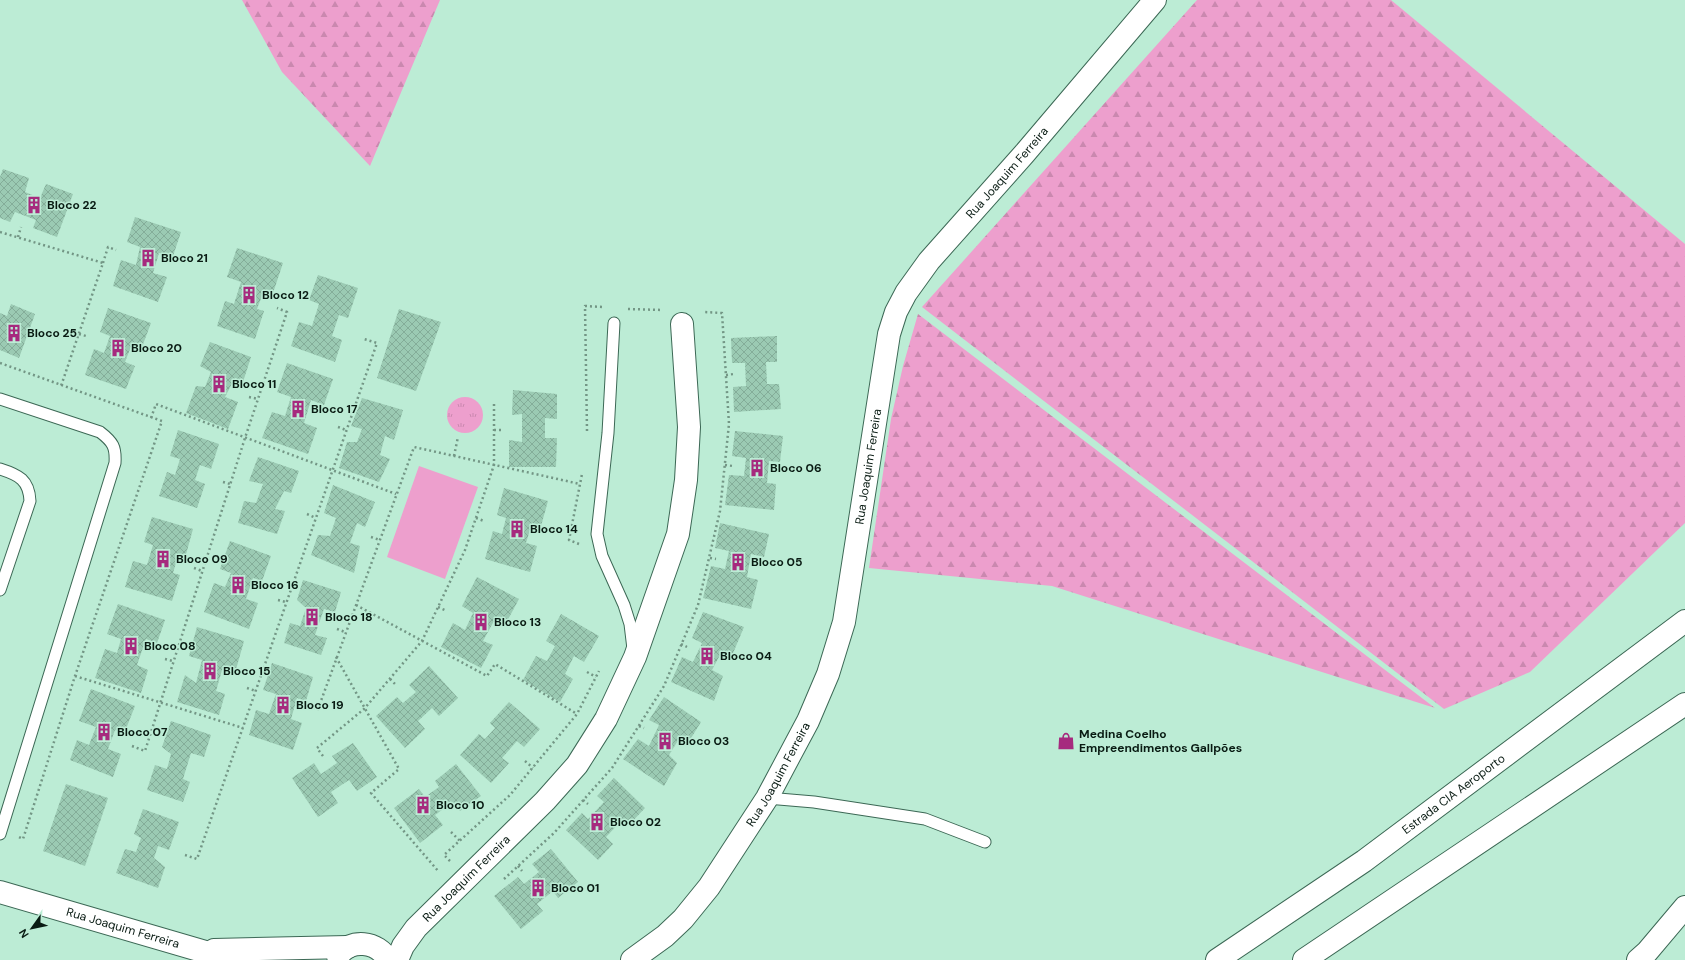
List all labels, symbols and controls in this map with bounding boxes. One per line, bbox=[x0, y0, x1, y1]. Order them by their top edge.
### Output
street label: Rua Joaquim Ferreira bbox=[962, 124, 1052, 222]
building icon: Bloco 22 bbox=[24, 195, 44, 215]
place label: Bloco 22 bbox=[47, 197, 97, 213]
building icon: Bloco 21 bbox=[138, 248, 158, 268]
place label: Bloco 21 bbox=[161, 250, 208, 266]
building icon: Bloco 12 bbox=[239, 285, 259, 305]
place label: Bloco 12 bbox=[262, 287, 309, 303]
building icon: Bloco 25 bbox=[4, 323, 24, 343]
place label: Bloco 25 bbox=[27, 325, 77, 341]
building icon: Bloco 20 bbox=[108, 338, 128, 358]
place label: Bloco 20 bbox=[131, 340, 182, 356]
building icon: Bloco 11 bbox=[209, 374, 229, 394]
place label: Bloco 11 bbox=[232, 376, 276, 392]
building icon: Bloco 17 bbox=[288, 399, 308, 419]
place label: Bloco 17 bbox=[311, 401, 358, 417]
street label: Rua Joaquim Ferreira bbox=[851, 408, 885, 526]
building icon: Bloco 06 bbox=[747, 458, 767, 478]
place label: Bloco 06 bbox=[770, 460, 822, 476]
building icon: Bloco 14 bbox=[507, 519, 527, 539]
place label: Bloco 14 bbox=[530, 521, 578, 537]
building icon: Bloco 09 bbox=[153, 549, 173, 569]
place label: Bloco 09 bbox=[176, 551, 228, 567]
building icon: Bloco 05 bbox=[728, 552, 748, 572]
place label: Bloco 05 bbox=[751, 554, 803, 570]
building icon: Bloco 16 bbox=[228, 575, 248, 595]
place label: Bloco 16 bbox=[251, 577, 299, 593]
building icon: Bloco 18 bbox=[302, 607, 322, 627]
place label: Bloco 18 bbox=[325, 609, 373, 625]
building icon: Bloco 13 bbox=[471, 612, 491, 632]
place label: Bloco 13 bbox=[494, 614, 541, 630]
building icon: Bloco 08 bbox=[121, 636, 141, 656]
place label: Bloco 08 bbox=[144, 638, 196, 654]
building icon: Bloco 04 bbox=[697, 646, 717, 666]
place label: Bloco 04 bbox=[720, 648, 772, 664]
building icon: Bloco 15 bbox=[200, 661, 220, 681]
place label: Bloco 15 bbox=[223, 663, 270, 679]
building icon: Bloco 19 bbox=[273, 695, 293, 715]
place label: Bloco 19 bbox=[296, 697, 344, 713]
street label: Rua Joaquim Ferreira bbox=[743, 720, 814, 830]
building icon: Bloco 07 bbox=[94, 722, 114, 742]
place label: Bloco 07 bbox=[117, 724, 168, 740]
place label: Medina Coelho Empreendimentos Gallpões bbox=[1079, 726, 1242, 756]
building icon: Bloco 03 bbox=[655, 731, 675, 751]
shop icon: Medina Coelho Empreendimentos Gallpões bbox=[1056, 731, 1076, 751]
place label: Bloco 03 bbox=[678, 733, 729, 749]
street label: Estrada CIA Aeroporto bbox=[1399, 750, 1508, 838]
building icon: Bloco 10 bbox=[413, 795, 433, 815]
place label: Bloco 10 bbox=[436, 797, 484, 813]
building icon: Bloco 02 bbox=[587, 812, 607, 832]
place label: Bloco 02 bbox=[610, 814, 661, 830]
street label: Rua Joaquim Ferreira bbox=[419, 832, 514, 925]
building icon: Bloco 01 bbox=[528, 878, 548, 898]
place label: Bloco 01 bbox=[551, 880, 599, 896]
street label: Rua Joaquim Ferreira bbox=[64, 904, 181, 952]
north arrow bbox=[12, 908, 52, 948]
text: N bbox=[16, 926, 32, 941]

